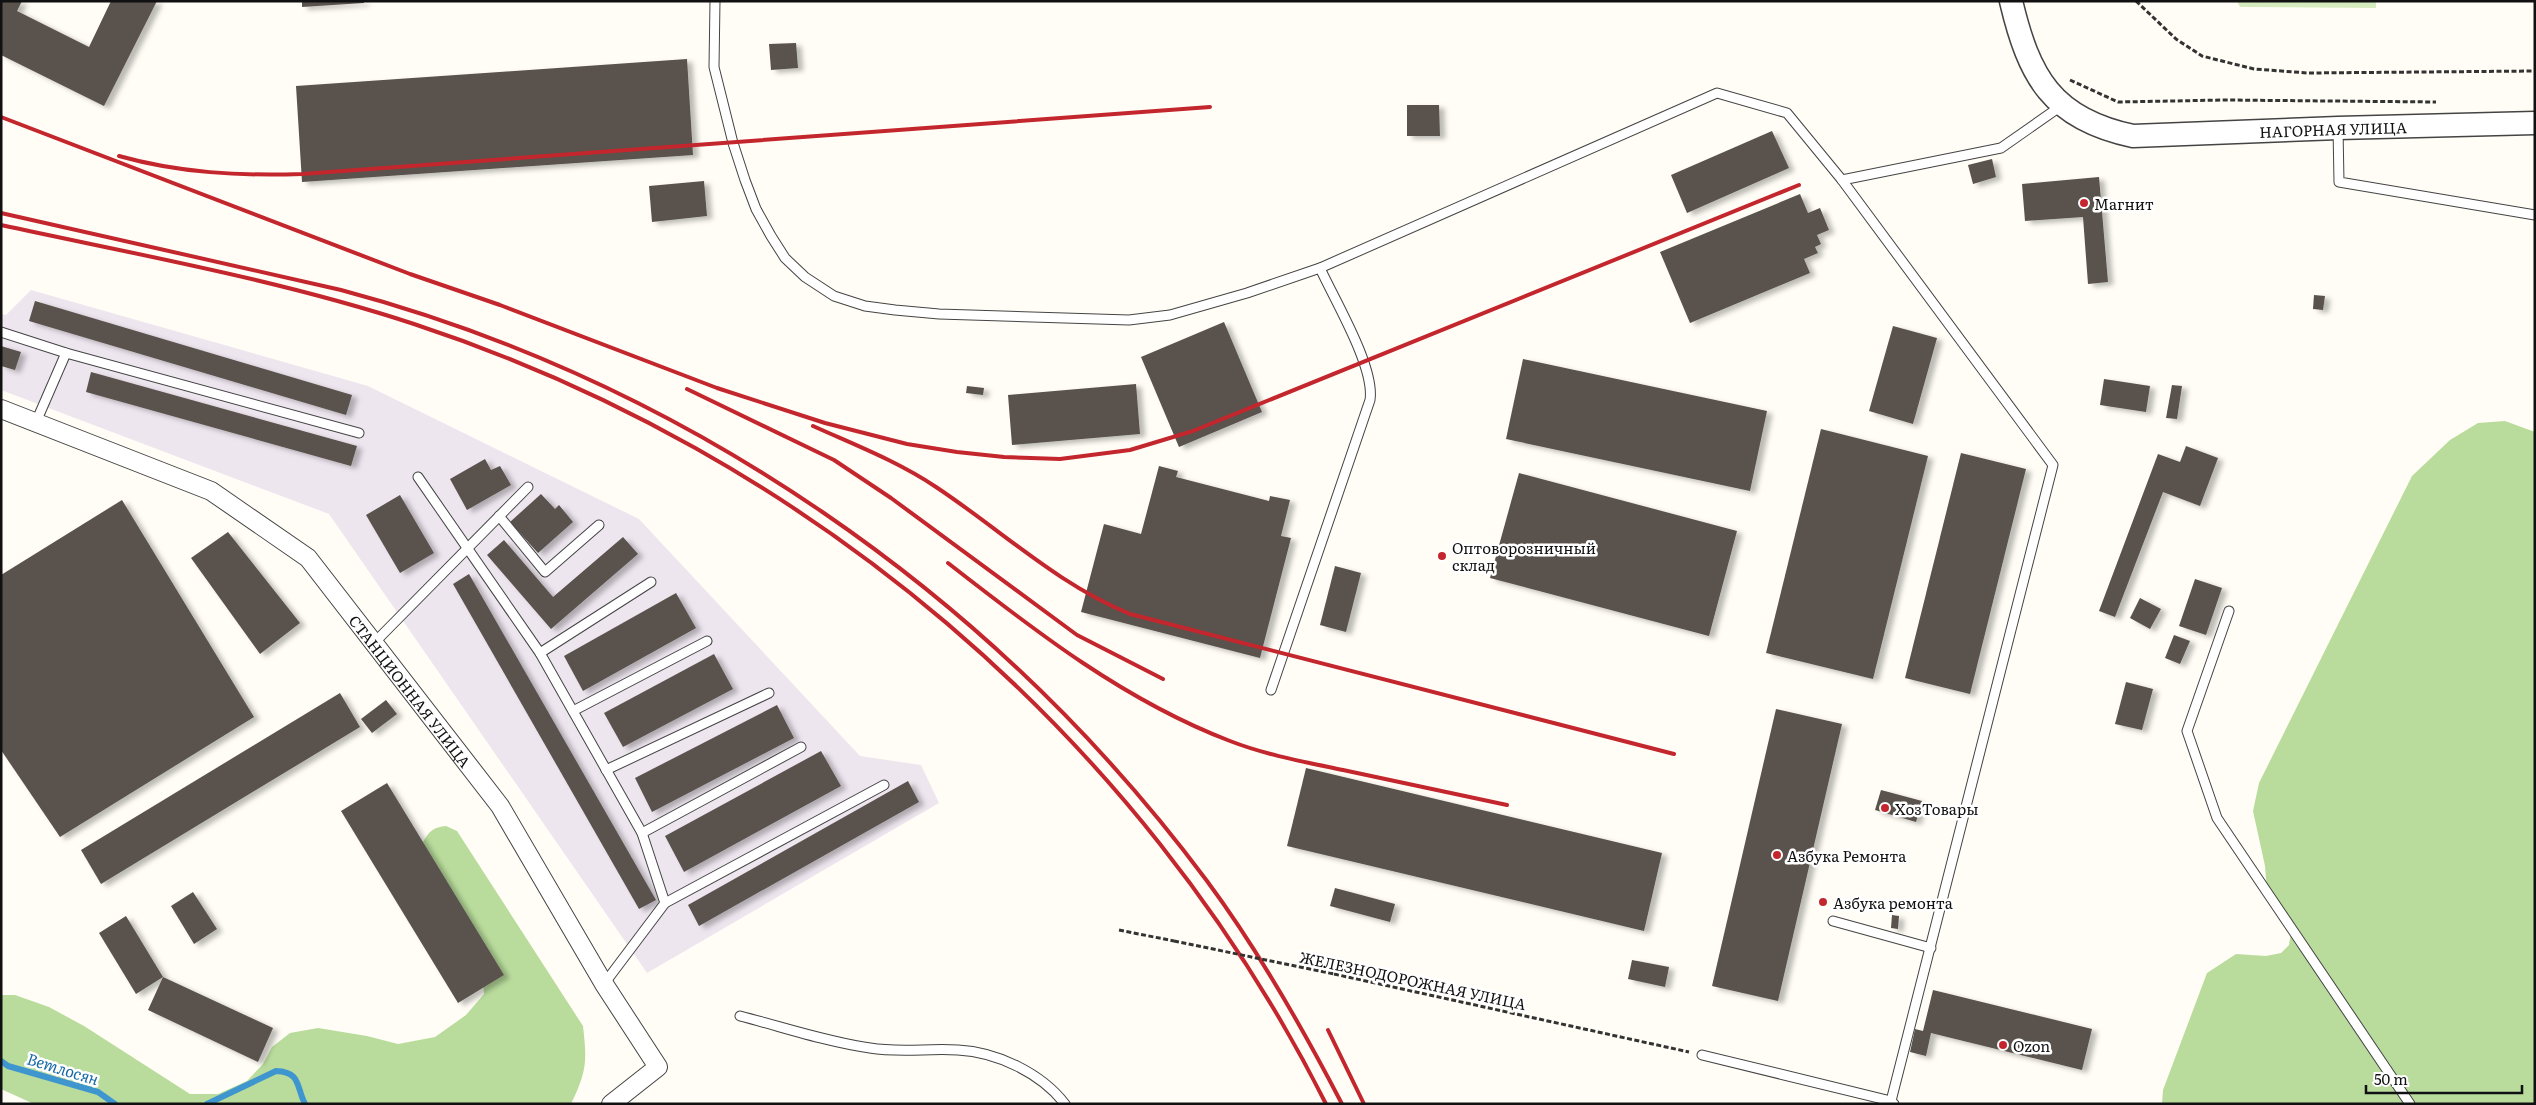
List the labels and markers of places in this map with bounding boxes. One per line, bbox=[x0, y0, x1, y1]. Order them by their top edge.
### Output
place label: Магнит bbox=[2094, 192, 2154, 215]
marker: Магнит bbox=[2078, 197, 2090, 209]
place label: Оптоворозничный склад bbox=[1452, 536, 1596, 576]
marker: Оптоворозничный склад bbox=[1436, 550, 1448, 562]
place label: ХозТовары bbox=[1895, 797, 1979, 820]
marker: ХозТовары bbox=[1879, 802, 1891, 814]
place label: Азбука Ремонта bbox=[1787, 844, 1907, 867]
marker: Азбука Ремонта bbox=[1771, 849, 1783, 861]
place label: Азбука ремонта bbox=[1833, 891, 1954, 914]
marker: Азбука ремонта bbox=[1817, 896, 1829, 908]
place label: Ozon bbox=[2013, 1034, 2050, 1057]
marker: Ozon bbox=[1997, 1039, 2009, 1051]

